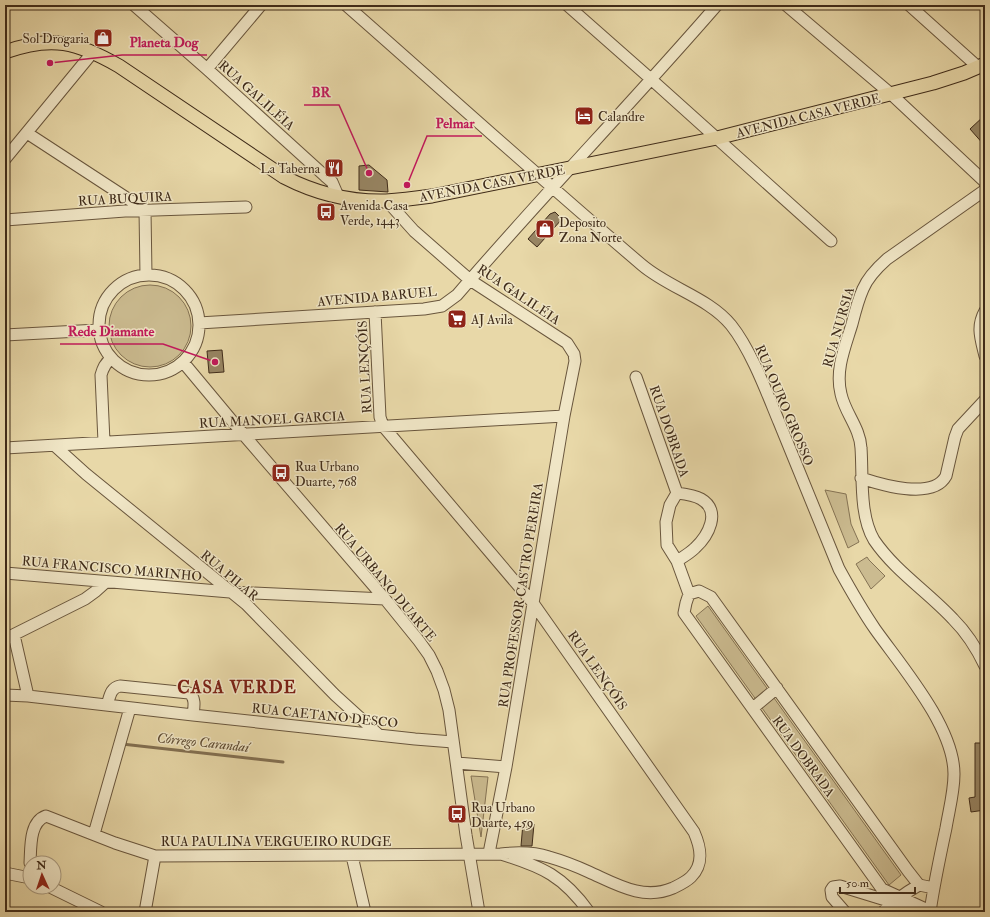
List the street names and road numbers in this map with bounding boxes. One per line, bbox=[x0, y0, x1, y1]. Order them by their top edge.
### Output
street label: RUA GALILÉIA bbox=[215, 57, 299, 135]
street label: AVENIDA CASA VERDE bbox=[734, 90, 882, 142]
street label: AVENIDA CASA VERDE bbox=[417, 162, 566, 206]
street label: RUA BUQUIRA bbox=[78, 189, 173, 209]
street label: RUA GALILÉIA bbox=[474, 260, 564, 329]
street label: AVENIDA BARUEL bbox=[316, 284, 438, 310]
street label: RUA NURSIA bbox=[820, 284, 858, 369]
street label: RUA LENÇÓIS bbox=[354, 320, 375, 414]
street label: RUA OURO GROSSO bbox=[751, 343, 817, 468]
street label: RUA DOBRADA bbox=[646, 383, 693, 480]
street label: RUA MANOEL GARCIA bbox=[199, 408, 346, 432]
street label: RUA PROFESSOR CASTRO PEREIRA bbox=[495, 481, 547, 709]
street label: RUA URBANO DUARTE bbox=[331, 520, 439, 645]
street label: RUA PILAR bbox=[197, 547, 262, 605]
street label: RUA FRANCISCO MARINHO bbox=[21, 553, 203, 585]
street label: RUA LENÇÓIS bbox=[564, 627, 631, 713]
street label: RUA CAETANO DESCO bbox=[251, 700, 399, 732]
street label: RUA DOBRADA bbox=[768, 713, 838, 801]
street label: RUA PAULINA VERGUEIRO RUDGE bbox=[161, 834, 391, 850]

